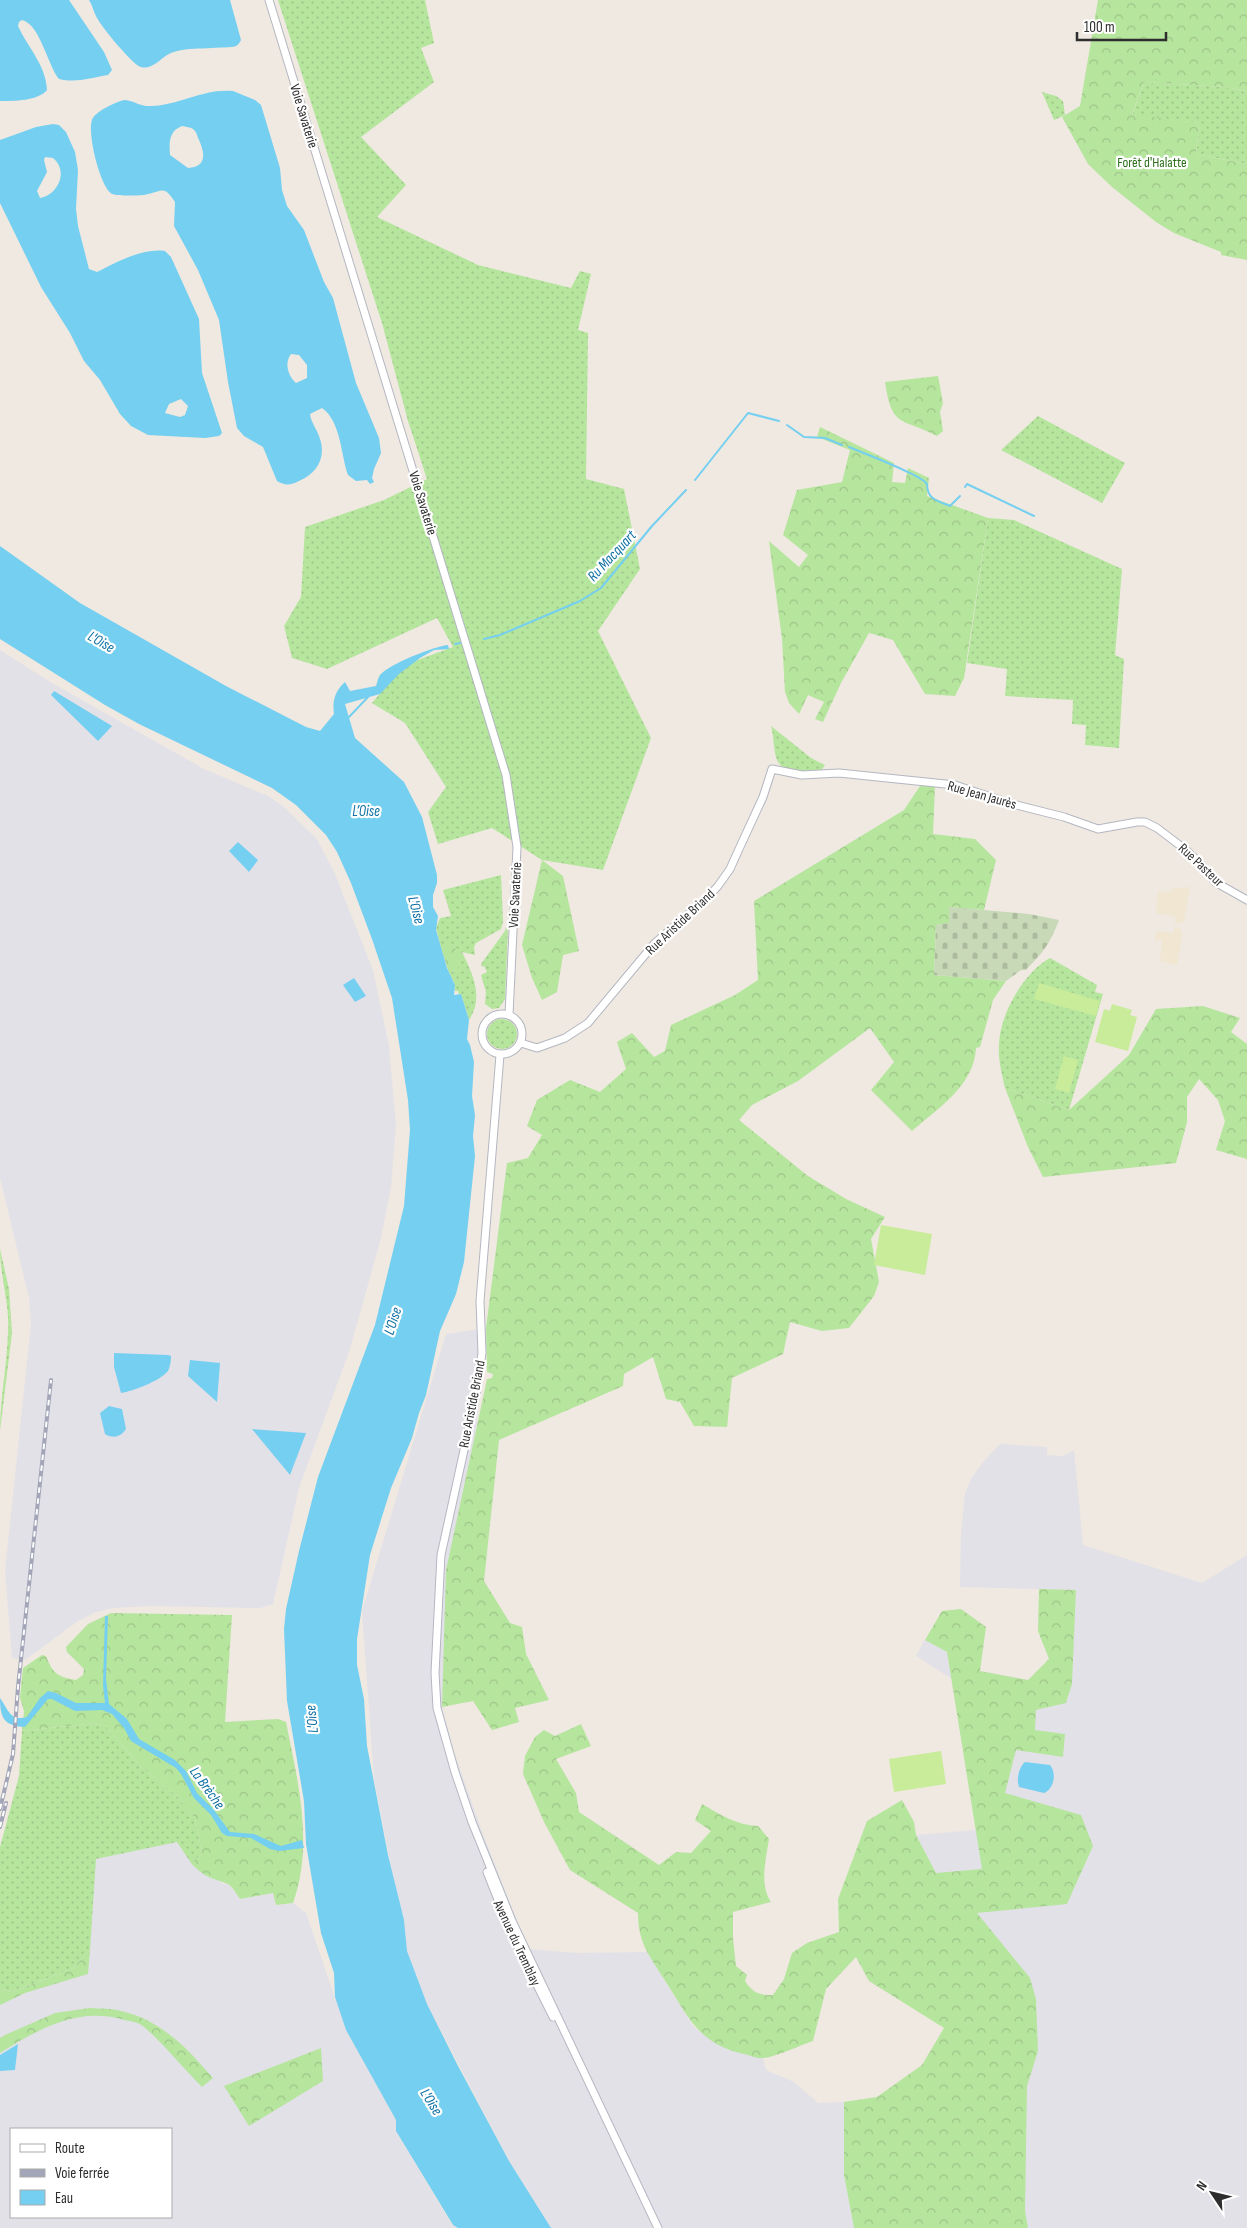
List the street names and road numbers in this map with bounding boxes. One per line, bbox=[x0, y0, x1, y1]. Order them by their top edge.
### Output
street label: Voie Savaterie bbox=[286, 82, 322, 150]
street label: Voie Savaterie bbox=[405, 469, 441, 537]
street label: Rue Jean Jaurès bbox=[946, 777, 1018, 813]
street label: Rue Pasteur bbox=[1175, 840, 1227, 890]
street label: Voie Savaterie bbox=[505, 862, 525, 928]
street label: Rue Aristide Briand bbox=[642, 885, 718, 958]
street label: Rue Aristide Briand bbox=[455, 1359, 489, 1449]
street label: Avenue du Tremblay bbox=[489, 1897, 545, 1989]

